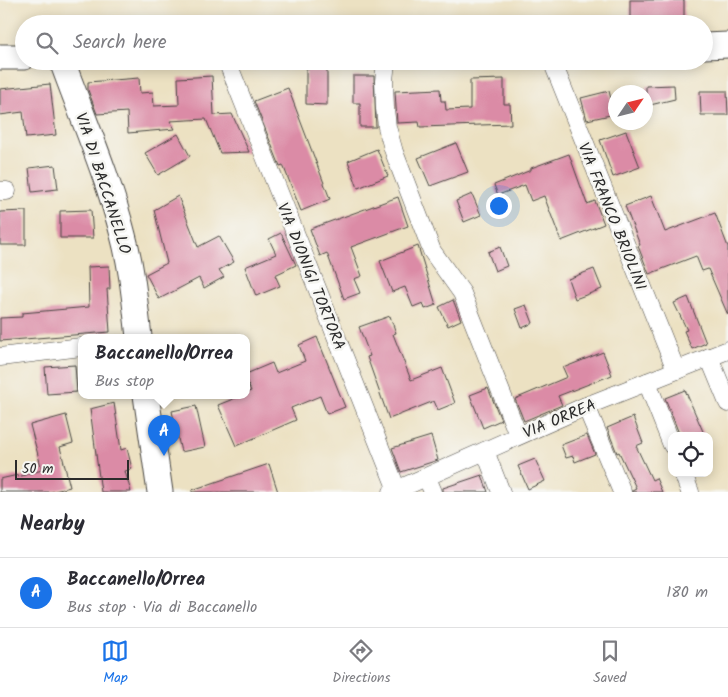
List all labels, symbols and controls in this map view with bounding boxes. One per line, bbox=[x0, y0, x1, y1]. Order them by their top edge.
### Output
search box bbox=[15, 15, 713, 70]
text: Search here bbox=[73, 28, 167, 58]
icon: search bbox=[33, 29, 61, 57]
north arrow bbox=[608, 85, 653, 130]
street label: VIA DI BACCANELLO bbox=[68, 109, 137, 258]
street label: VIA FRANCO BRIOLINI bbox=[571, 139, 653, 294]
your location bbox=[486, 193, 512, 219]
street label: VIA DIONIGI TORTORA bbox=[270, 199, 352, 354]
popup bbox=[78, 334, 250, 399]
text: Baccanello/Orrea bbox=[95, 339, 233, 369]
text: Bus stop bbox=[95, 369, 154, 394]
street label: VIA ORREA bbox=[519, 393, 600, 446]
pin: A bbox=[148, 415, 180, 456]
map controls bbox=[668, 432, 713, 477]
button: locate bbox=[668, 432, 713, 477]
scale bar bbox=[15, 457, 129, 480]
text: 50 m bbox=[22, 458, 53, 480]
text: Nearby bbox=[20, 508, 85, 541]
text: Baccanello/Orrea bbox=[67, 565, 205, 595]
text: A bbox=[31, 580, 41, 605]
text: 180 m bbox=[666, 580, 708, 605]
text: Bus stop · Via di Baccanello bbox=[67, 595, 257, 620]
tab: Map bbox=[101, 637, 129, 689]
tab: Directions bbox=[332, 637, 390, 689]
tab: Saved bbox=[593, 637, 627, 689]

